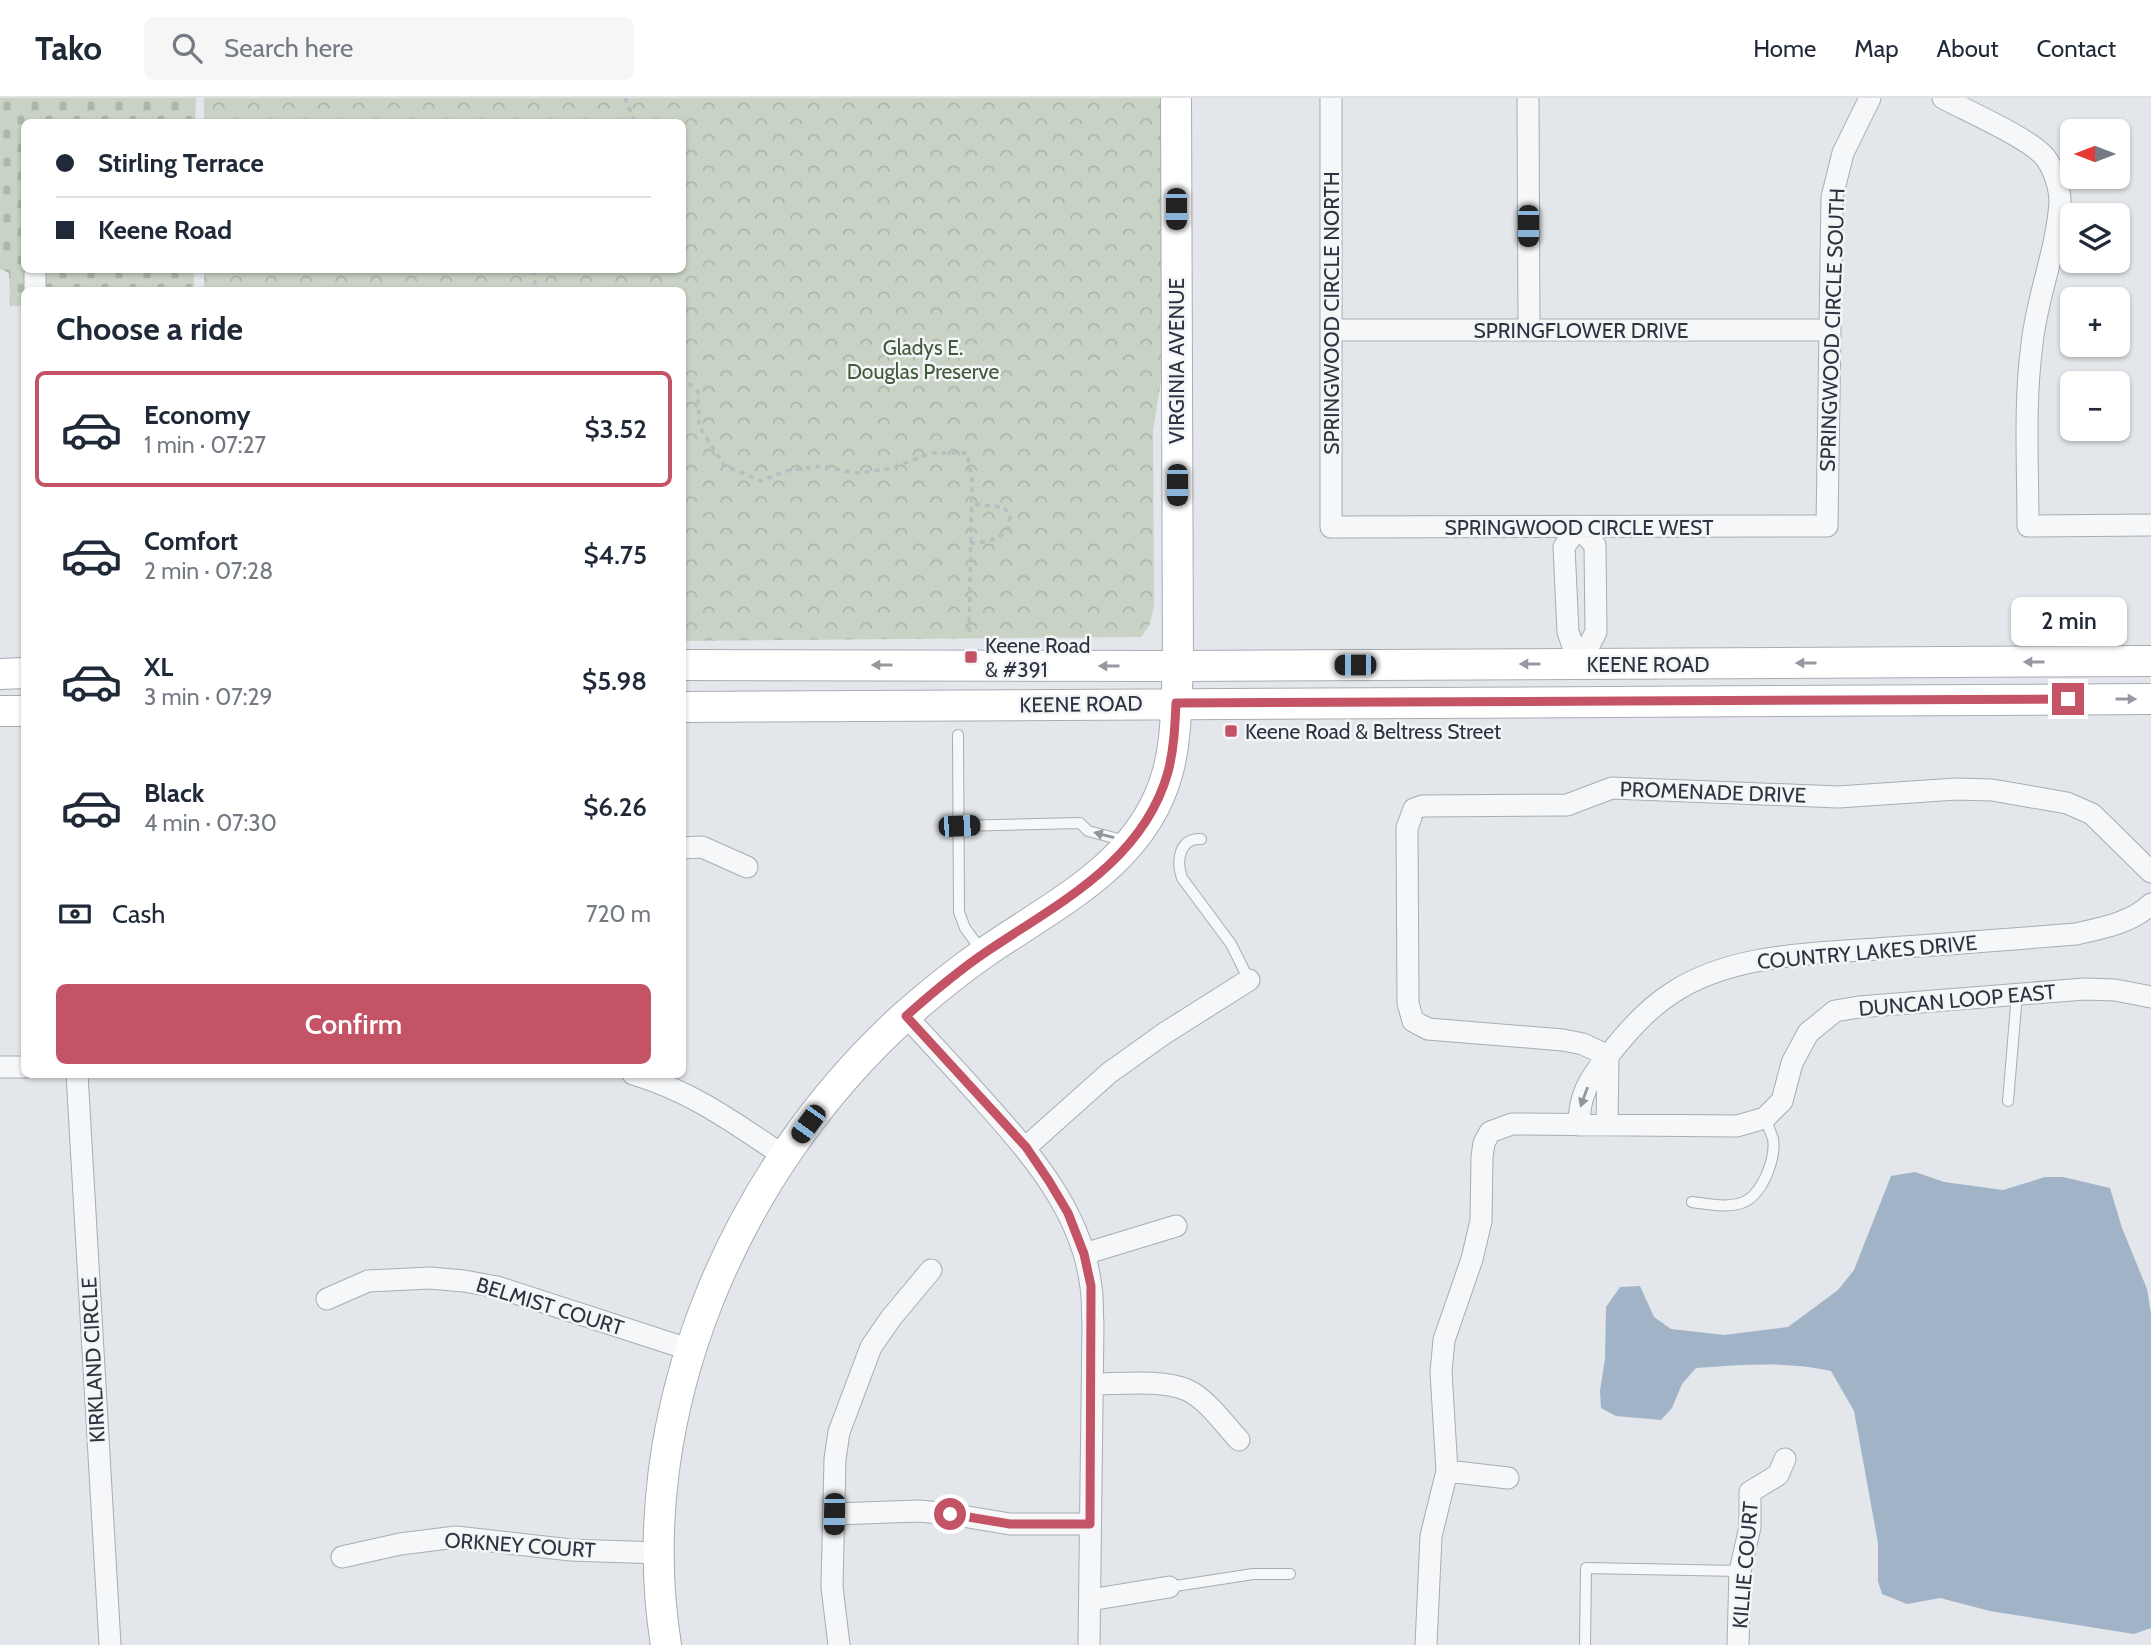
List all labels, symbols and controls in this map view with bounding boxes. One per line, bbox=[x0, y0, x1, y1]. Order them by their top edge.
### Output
search box bbox=[144, 17, 634, 80]
text: Tako bbox=[35, 28, 102, 68]
icon: search bbox=[168, 29, 206, 67]
text: Search here bbox=[224, 32, 353, 64]
text: Home bbox=[1753, 34, 1816, 63]
text: Map bbox=[1854, 34, 1899, 63]
text: About bbox=[1937, 34, 1999, 63]
text: Contact bbox=[2037, 34, 2116, 63]
north arrow bbox=[2060, 119, 2130, 189]
map controls bbox=[2060, 119, 2130, 441]
text: Stirling Terrace bbox=[98, 147, 264, 179]
street label: SPRINGWOOD CIRCLE NORTH bbox=[1319, 171, 1344, 455]
car bbox=[1166, 188, 1187, 230]
street label: SPRINGWOOD CIRCLE SOUTH bbox=[1815, 188, 1849, 472]
button: layers bbox=[2060, 203, 2130, 273]
car bbox=[1518, 205, 1539, 247]
text: Keene Road bbox=[98, 214, 232, 246]
street label: VIRGINIA AVENUE bbox=[1164, 278, 1189, 444]
button: + bbox=[2060, 287, 2130, 357]
text: Choose a ride bbox=[56, 309, 243, 348]
street label: SPRINGFLOWER DRIVE bbox=[1474, 318, 1688, 343]
park label: Gladys E. Douglas Preserve bbox=[847, 335, 1000, 384]
button: − bbox=[2060, 371, 2130, 441]
icon: car bbox=[60, 398, 123, 461]
text: Economy bbox=[144, 399, 250, 431]
text: $3.52 bbox=[585, 413, 647, 445]
text: 1 min · 07:27 bbox=[144, 431, 266, 459]
car bbox=[1167, 464, 1188, 506]
street label: SPRINGWOOD CIRCLE WEST bbox=[1445, 515, 1713, 540]
icon: car bbox=[60, 524, 123, 587]
text: Comfort bbox=[144, 525, 238, 557]
text: $4.75 bbox=[583, 539, 647, 571]
text: 2 min · 07:28 bbox=[144, 557, 273, 585]
callout: 2 min bbox=[2010, 598, 2126, 646]
text: 2 min bbox=[2041, 607, 2097, 635]
place label: Keene Road & #391 bbox=[985, 633, 1090, 682]
marker: Keene Road & #391 bbox=[963, 649, 979, 665]
icon: car bbox=[60, 650, 123, 713]
text: XL bbox=[144, 651, 173, 683]
street label: KEENE ROAD bbox=[1586, 652, 1710, 677]
car bbox=[1335, 655, 1377, 676]
one-way arrow bbox=[2023, 656, 2045, 668]
one-way arrow bbox=[1795, 657, 1817, 669]
one-way arrow bbox=[1519, 658, 1541, 670]
one-way arrow bbox=[871, 659, 893, 671]
one-way arrow bbox=[1098, 660, 1120, 672]
text: $5.98 bbox=[582, 665, 647, 697]
text: 3 min · 07:29 bbox=[144, 683, 273, 711]
route end bbox=[2052, 683, 2084, 715]
street label: KEENE ROAD bbox=[1019, 690, 1143, 718]
one-way arrow bbox=[2116, 693, 2138, 705]
place label: Keene Road & Beltress Street bbox=[1245, 719, 1501, 744]
marker: Keene Road & Beltress Street bbox=[1223, 723, 1239, 739]
icon: car bbox=[60, 776, 123, 839]
street label: PROMENADE DRIVE bbox=[1619, 776, 1807, 808]
text: Black bbox=[144, 777, 204, 809]
text: $6.26 bbox=[583, 791, 647, 823]
text: 4 min · 07:30 bbox=[144, 809, 277, 837]
car bbox=[938, 815, 981, 837]
one-way arrow bbox=[1093, 829, 1115, 840]
icon: cash bbox=[56, 895, 94, 933]
text: Cash bbox=[112, 898, 165, 930]
text: 720 m bbox=[586, 900, 651, 928]
street label: COUNTRY LAKES DRIVE bbox=[1756, 930, 1978, 974]
street label: DUNCAN LOOP EAST bbox=[1857, 979, 2057, 1021]
button: Confirm bbox=[56, 984, 651, 1064]
one-way arrow bbox=[1578, 1087, 1589, 1108]
car bbox=[788, 1101, 829, 1147]
street label: BELMIST COURT bbox=[473, 1272, 627, 1340]
street label: KIRKLAND CIRCLE bbox=[76, 1276, 110, 1444]
car bbox=[824, 1493, 845, 1535]
route start bbox=[934, 1498, 966, 1530]
street label: KILLIE COURT bbox=[1727, 1500, 1763, 1630]
street label: ORKNEY COURT bbox=[444, 1527, 596, 1563]

